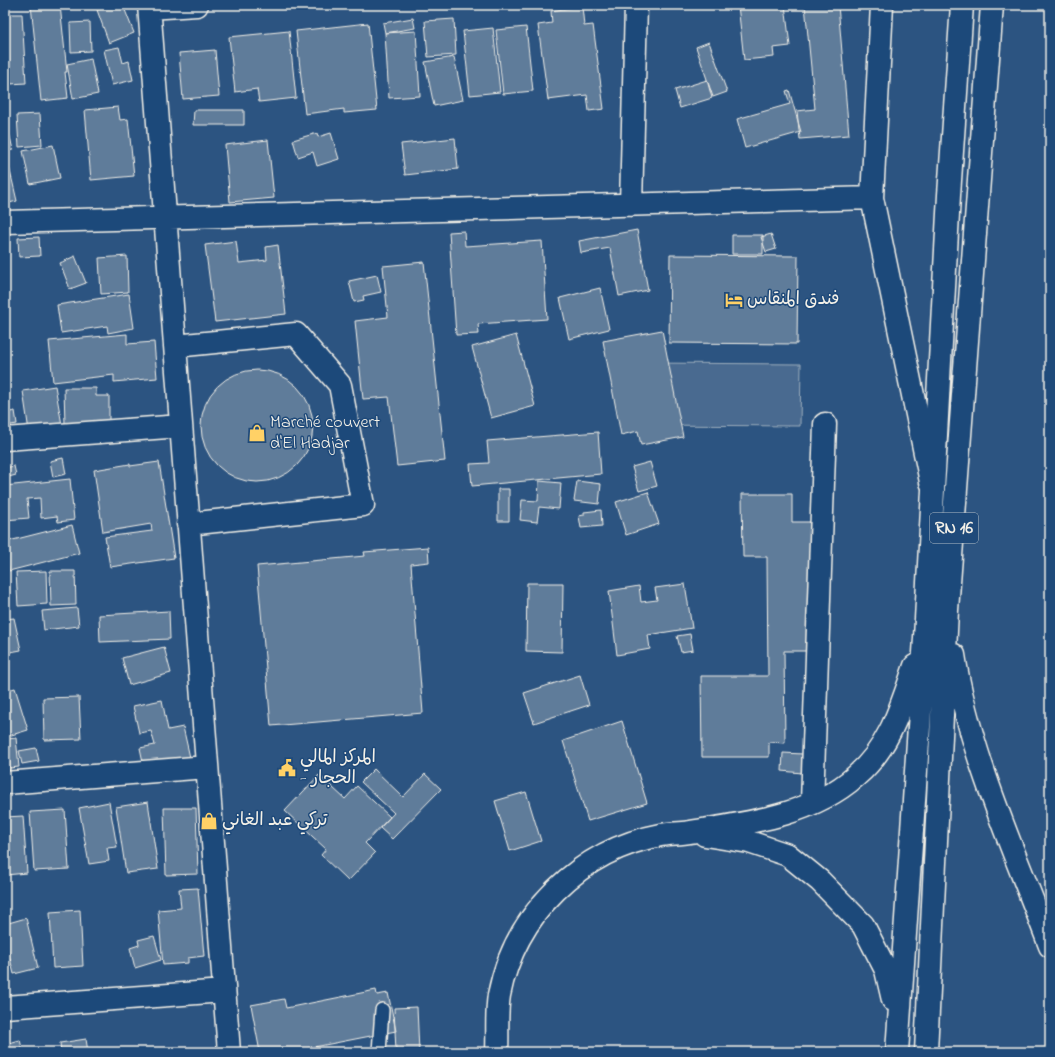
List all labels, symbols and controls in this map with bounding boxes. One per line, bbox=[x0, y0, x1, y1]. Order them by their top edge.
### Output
place label: فندق المنقاس bbox=[747, 287, 839, 313]
hotel icon: فندق المنقاس bbox=[724, 290, 744, 310]
place label: Marché couvert d'El Hadjar bbox=[270, 410, 380, 457]
shop icon: Marché couvert d'El Hadjar bbox=[247, 423, 267, 443]
road number: RN 16 bbox=[930, 513, 978, 543]
place label: المركز المالي - الحجار bbox=[300, 745, 376, 792]
public building icon: المركز المالي - الحجار bbox=[277, 758, 297, 778]
place label: تركي عبد الغاني bbox=[222, 808, 328, 835]
shop icon: تركي عبد الغاني bbox=[199, 811, 219, 831]

